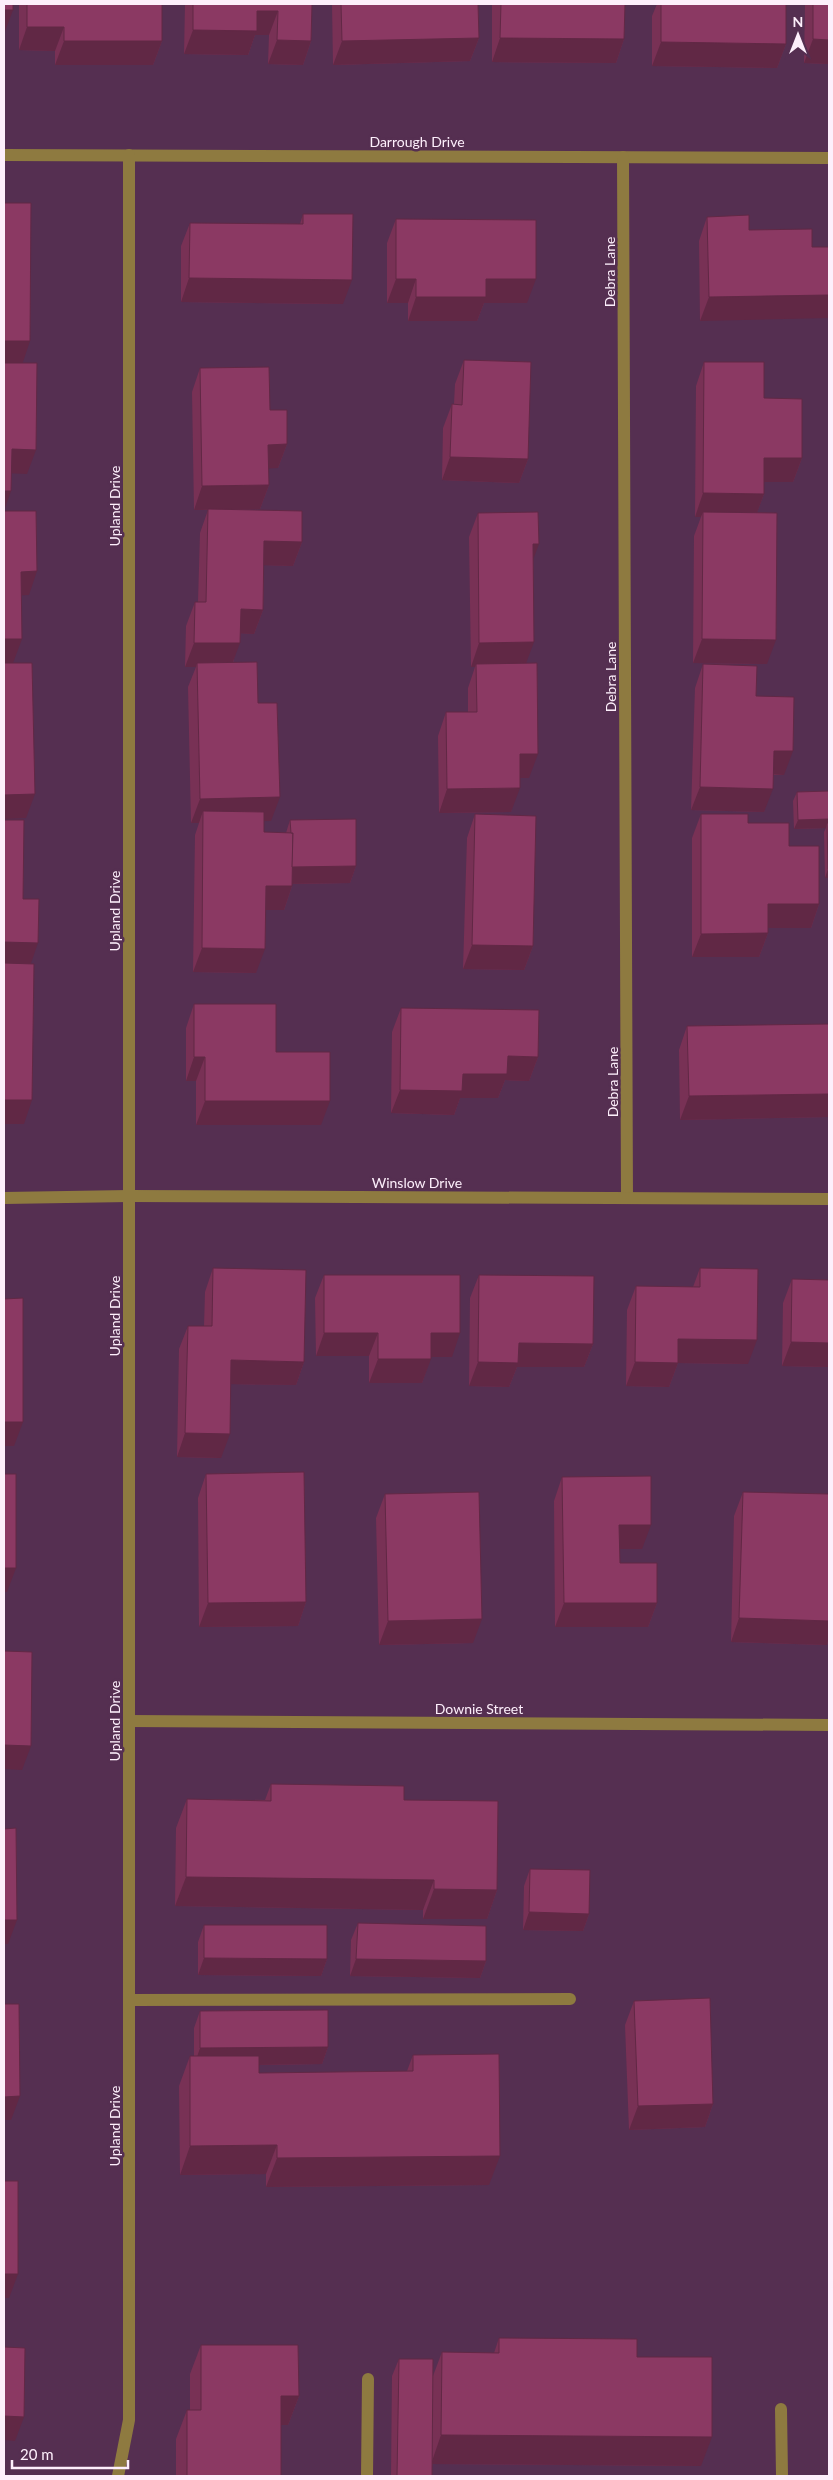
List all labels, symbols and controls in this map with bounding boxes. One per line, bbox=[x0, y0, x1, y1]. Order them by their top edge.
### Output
north arrow bbox=[773, 10, 823, 60]
text: N bbox=[793, 13, 803, 30]
street label: Darrough Drive bbox=[369, 133, 465, 150]
street label: Debra Lane bbox=[601, 237, 618, 307]
street label: Upland Drive bbox=[106, 466, 123, 546]
street label: Debra Lane bbox=[602, 642, 619, 712]
street label: Upland Drive bbox=[106, 871, 123, 951]
street label: Debra Lane bbox=[604, 1047, 621, 1117]
street label: Winslow Drive bbox=[372, 1174, 462, 1191]
street label: Upland Drive bbox=[106, 1276, 123, 1356]
street label: Upland Drive bbox=[106, 1681, 123, 1761]
street label: Downie Street bbox=[435, 1700, 523, 1717]
street label: Upland Drive bbox=[106, 2086, 123, 2166]
scale bar bbox=[12, 2438, 129, 2470]
text: 20 m bbox=[20, 2445, 54, 2463]

